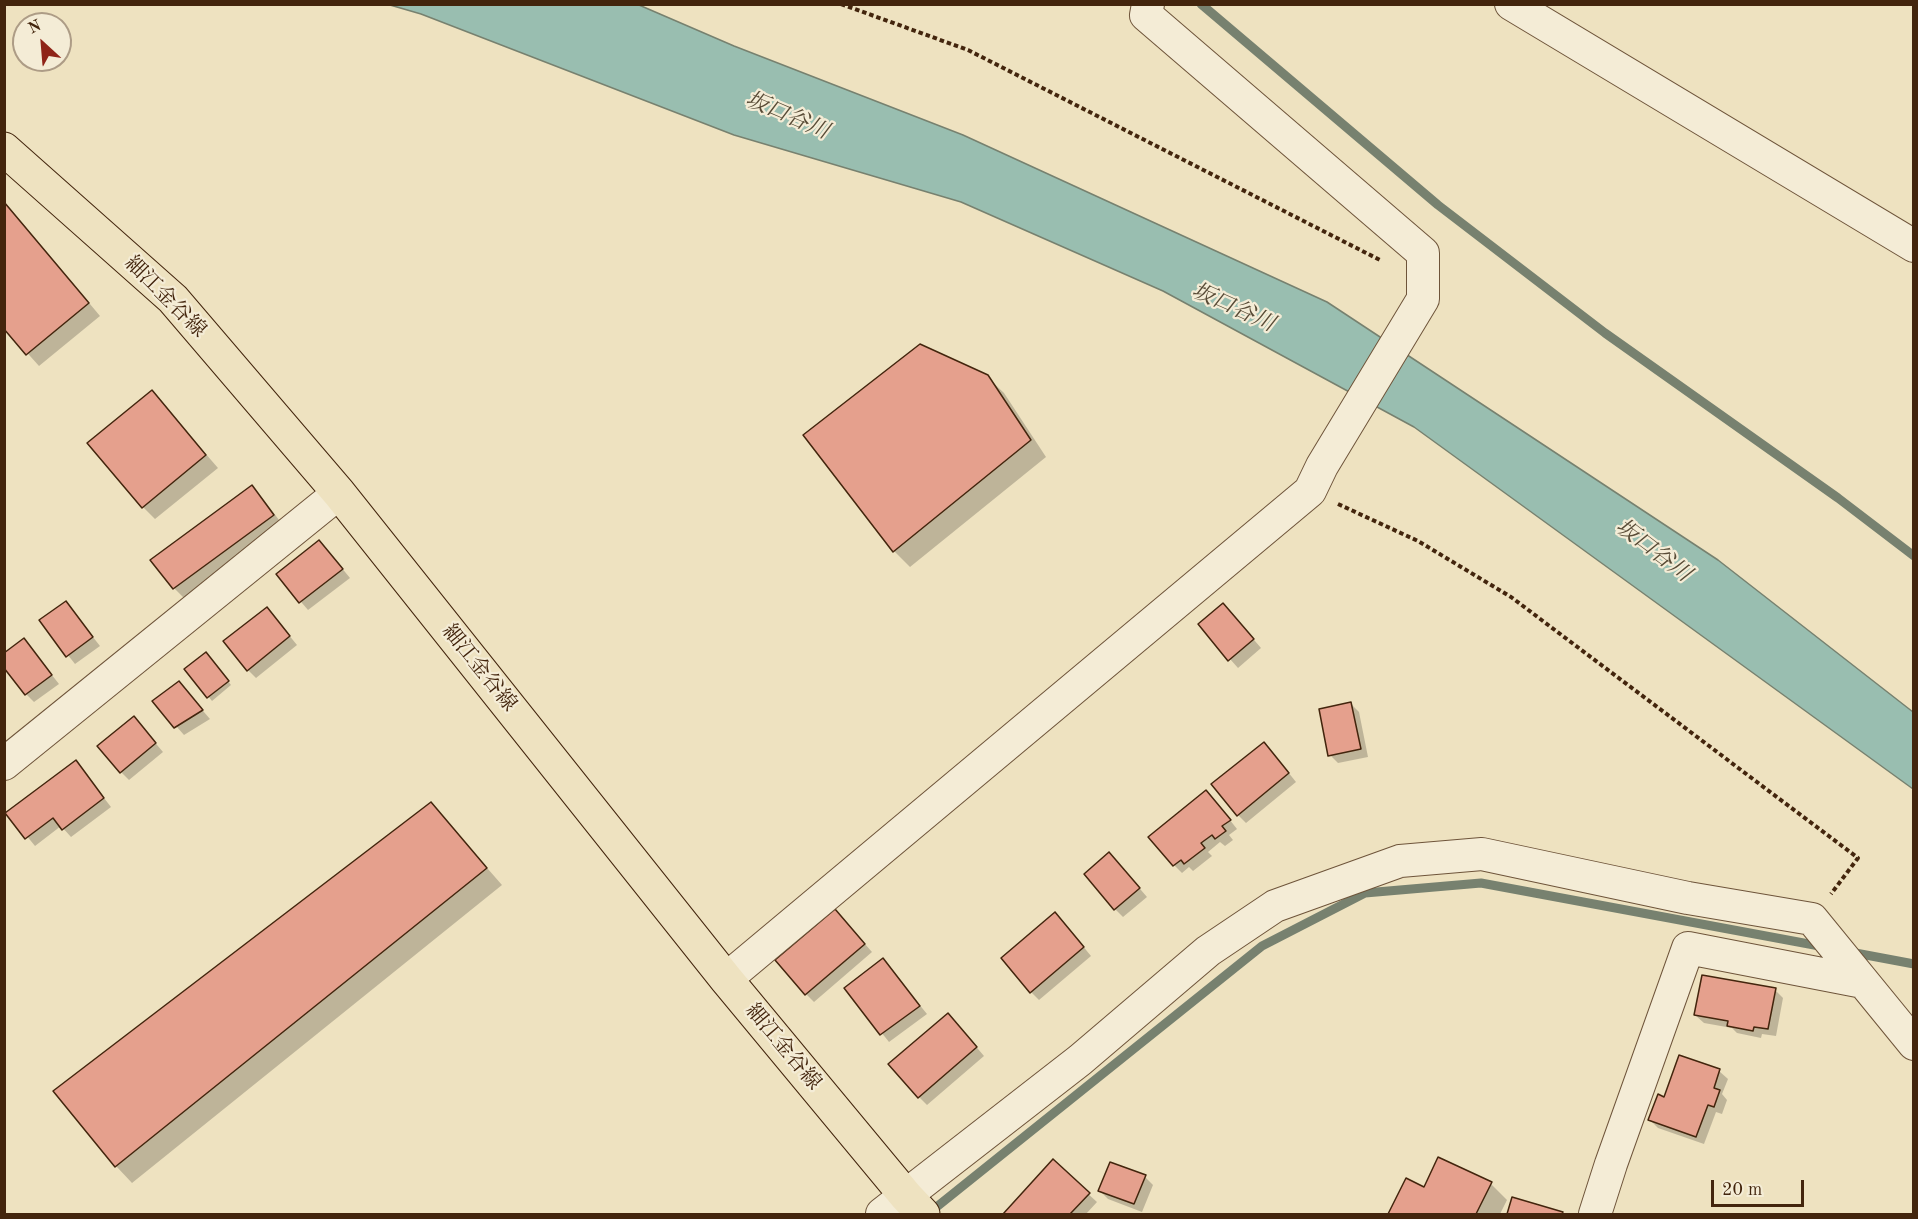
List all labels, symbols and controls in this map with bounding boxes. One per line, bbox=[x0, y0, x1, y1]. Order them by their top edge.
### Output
north arrow bbox=[12, 12, 72, 72]
text: N bbox=[26, 18, 44, 37]
water label: 坂口谷川 bbox=[741, 87, 833, 145]
street label: 細江金谷線 bbox=[119, 251, 211, 343]
water label: 坂口谷川 bbox=[1187, 278, 1279, 338]
water label: 坂口谷川 bbox=[1610, 514, 1696, 588]
street label: 細江金谷線 bbox=[436, 619, 522, 717]
street label: 細江金谷線 bbox=[740, 999, 826, 1095]
scale bar bbox=[1714, 1168, 1807, 1206]
text: 20 m bbox=[1722, 1181, 1762, 1199]

